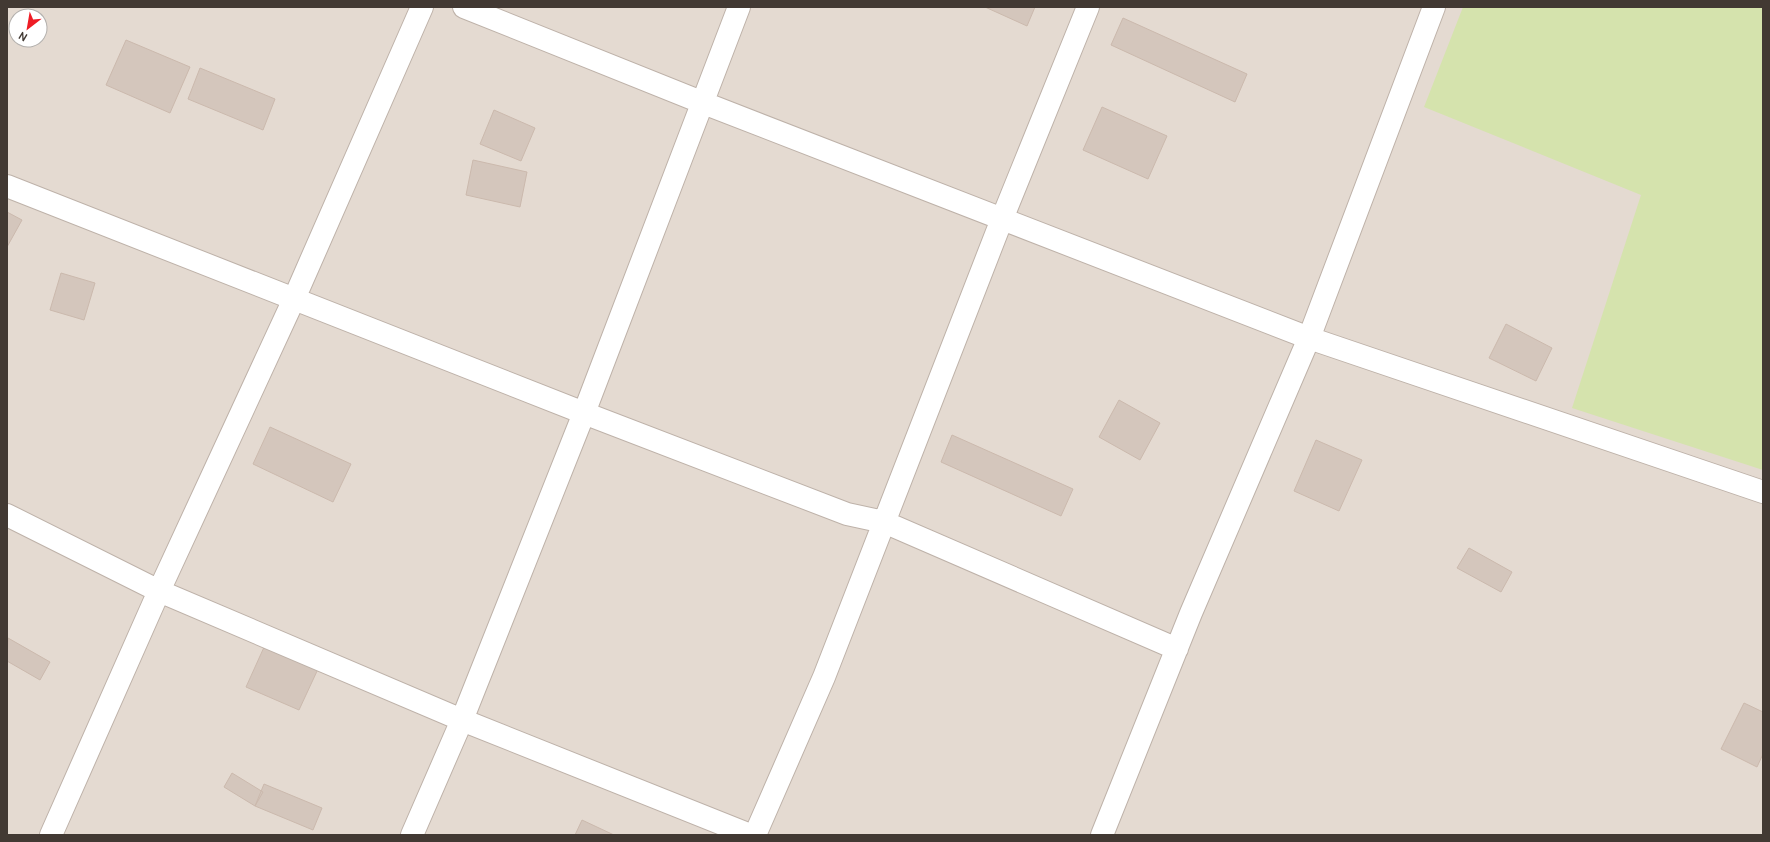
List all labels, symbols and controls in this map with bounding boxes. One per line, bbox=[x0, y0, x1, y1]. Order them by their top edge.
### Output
north arrow bbox=[8, 8, 48, 48]
text: N bbox=[16, 29, 30, 45]

